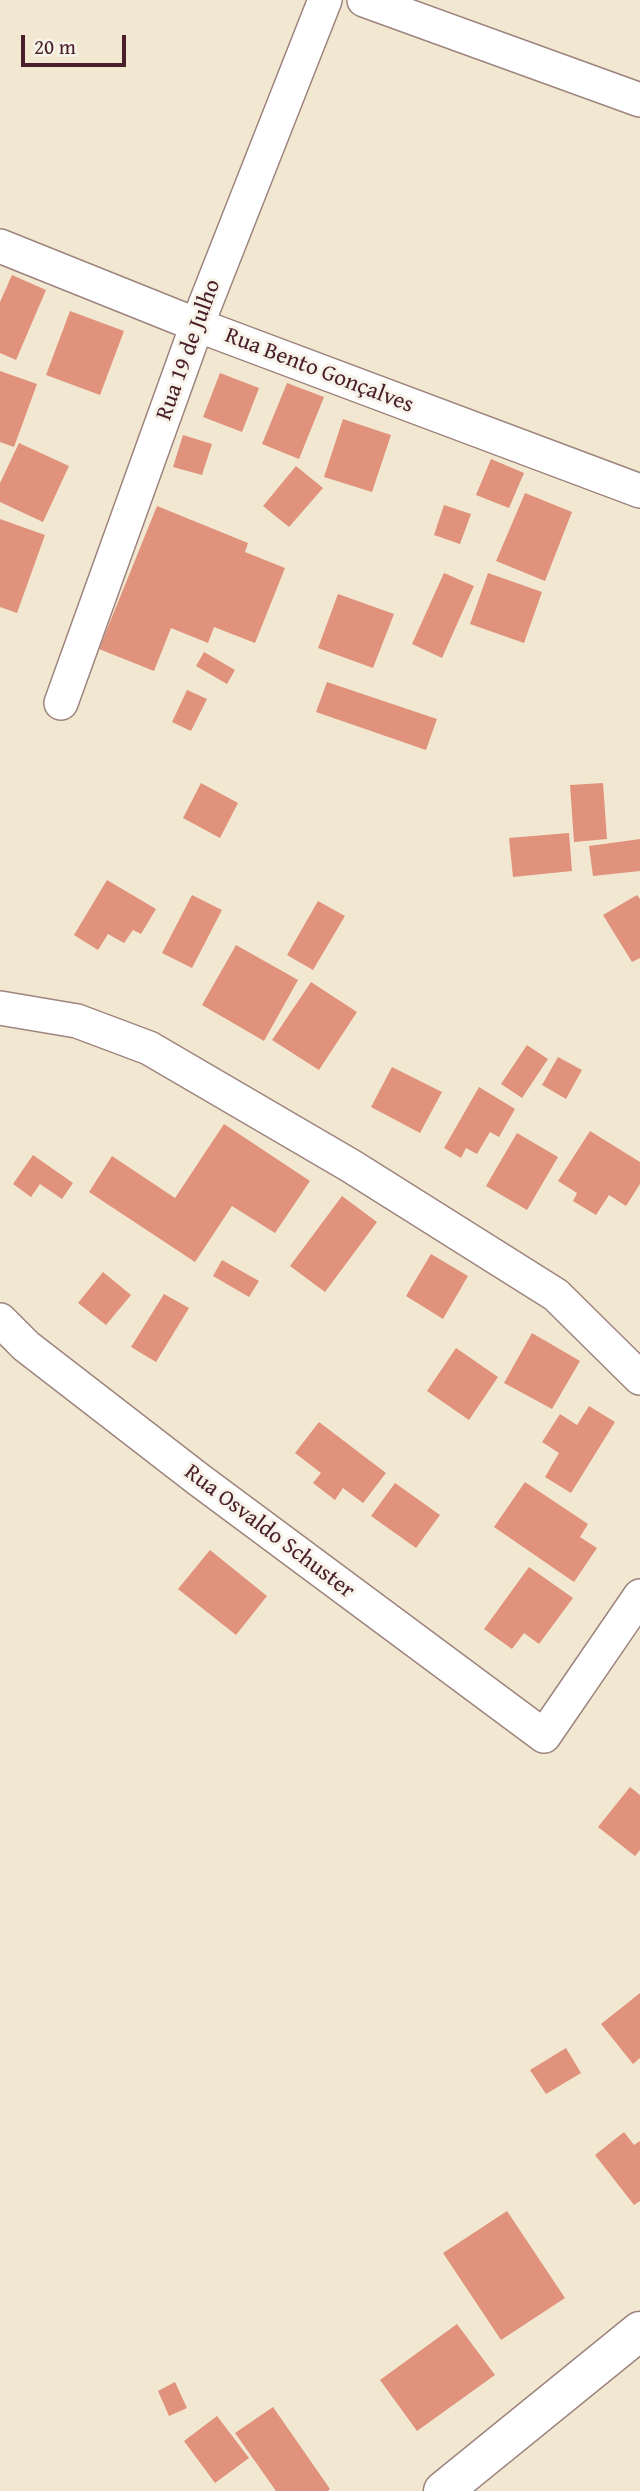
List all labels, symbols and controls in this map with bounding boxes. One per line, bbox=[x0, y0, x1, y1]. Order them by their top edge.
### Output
scale bar bbox=[24, 21, 130, 65]
text: 20 m bbox=[34, 31, 76, 62]
street label: Rua 19 de Julho bbox=[151, 276, 227, 424]
street label: Rua Bento Gonçalves bbox=[221, 322, 417, 420]
street label: Rua Osvaldo Schuster bbox=[178, 1459, 360, 1605]

